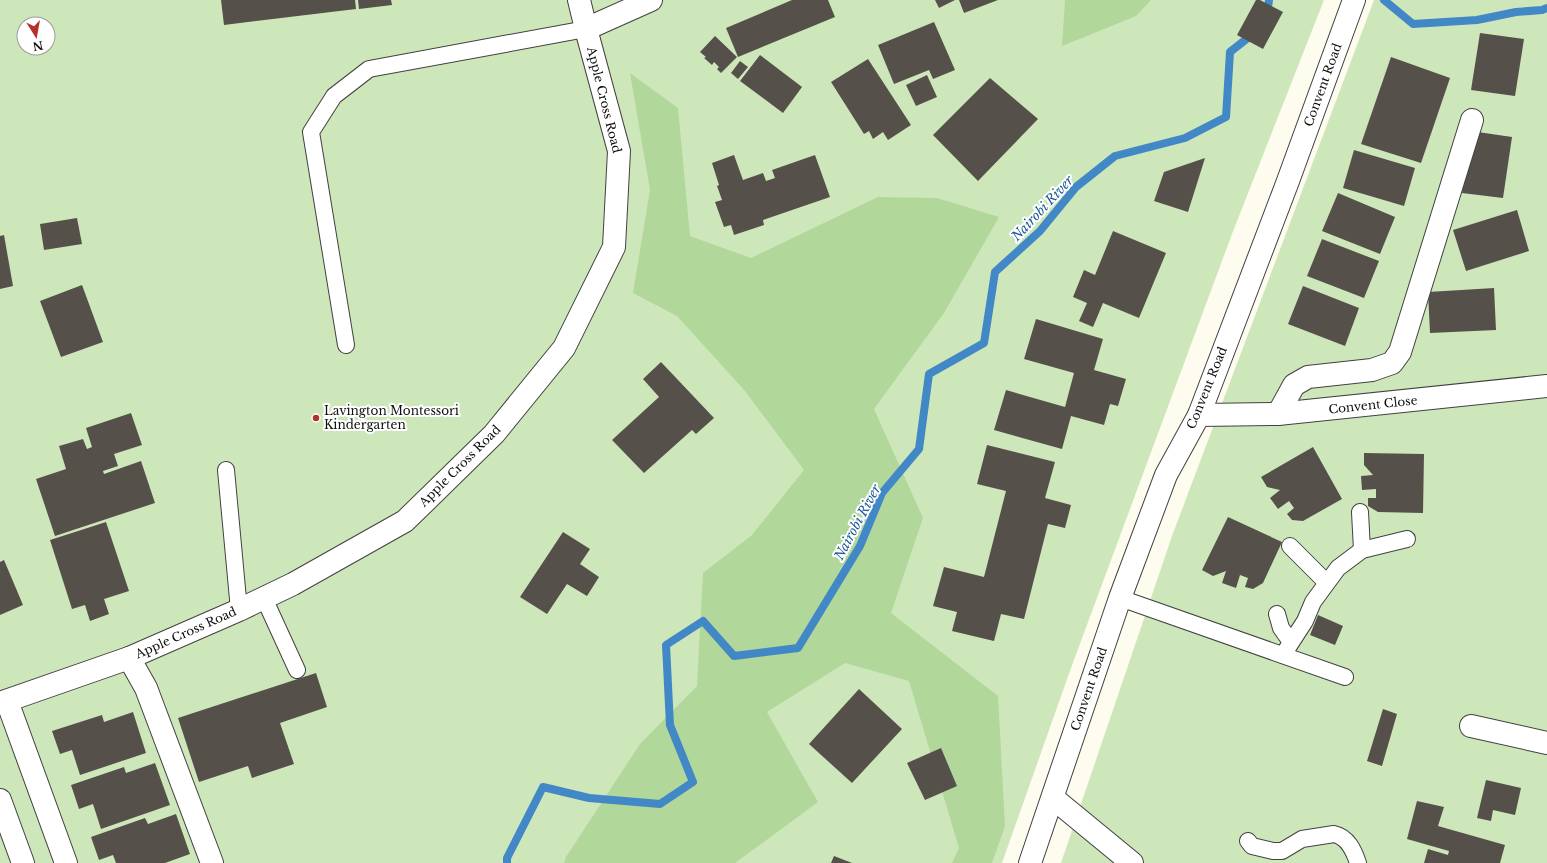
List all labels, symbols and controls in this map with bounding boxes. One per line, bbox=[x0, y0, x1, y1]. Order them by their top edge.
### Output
north arrow bbox=[16, 16, 56, 56]
text: N bbox=[31, 38, 44, 54]
street label: Convent Road bbox=[1300, 41, 1345, 129]
street label: Apple Cross Road bbox=[584, 44, 625, 155]
water label: Nairobi River bbox=[1007, 171, 1078, 245]
street label: Convent Road bbox=[1183, 344, 1230, 431]
street label: Convent Close bbox=[1328, 392, 1418, 417]
place label: Lavington Montessori Kindergarten bbox=[324, 403, 459, 432]
marker: Lavington Montessori Kindergarten bbox=[311, 413, 321, 423]
street label: Apple Cross Road bbox=[415, 422, 504, 510]
water label: Nairobi River bbox=[830, 481, 885, 564]
street label: Apple Cross Road bbox=[132, 603, 239, 662]
street label: Convent Road bbox=[1067, 645, 1110, 733]

